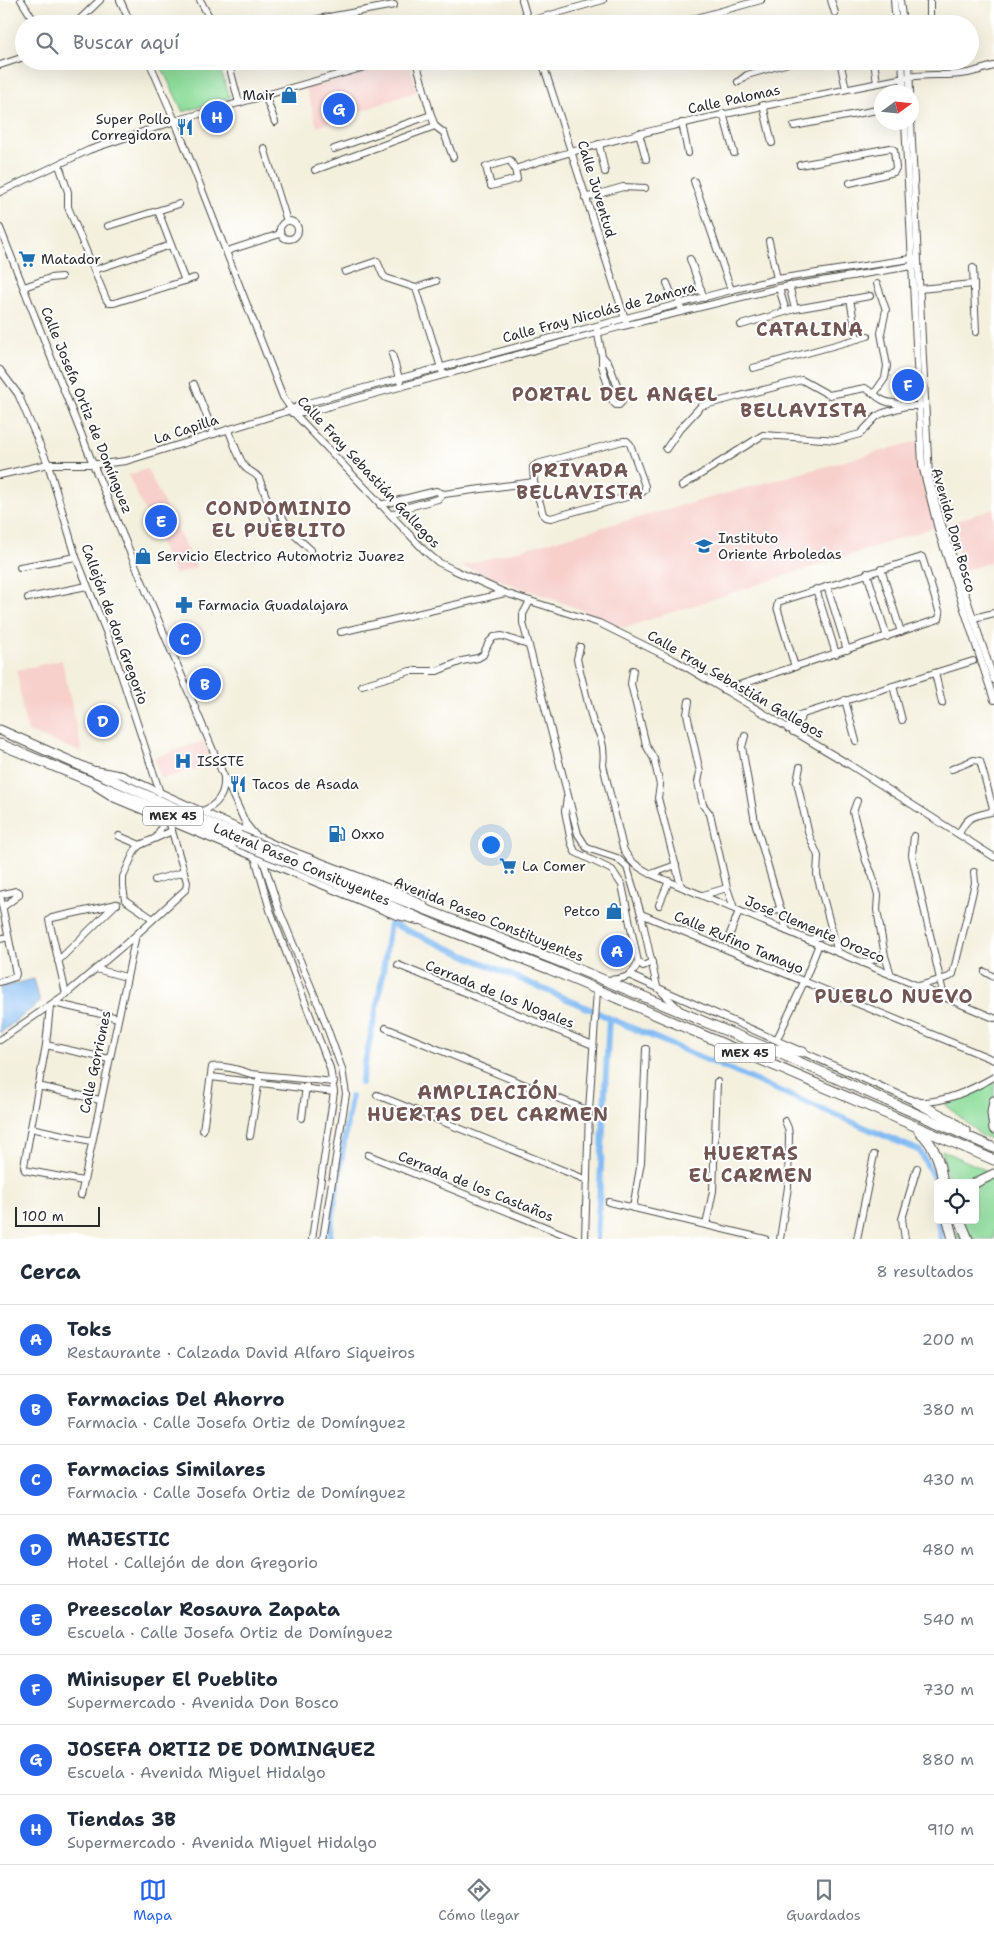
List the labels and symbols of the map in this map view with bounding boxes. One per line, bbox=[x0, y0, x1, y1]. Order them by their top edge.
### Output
street label: Calle Palomas bbox=[686, 80, 782, 118]
shop icon: Mair bbox=[279, 85, 299, 105]
north arrow bbox=[874, 85, 919, 130]
place label: Mair bbox=[243, 86, 275, 104]
pin: G bbox=[323, 90, 355, 128]
pin: H bbox=[201, 98, 233, 136]
place label: Super Pollo Corregidora bbox=[91, 110, 171, 144]
restaurant icon: Super Pollo Corregidora bbox=[175, 117, 195, 137]
street label: Calle Juventud bbox=[574, 138, 620, 240]
supermarket icon: Matador bbox=[17, 249, 37, 269]
place label: Matador bbox=[41, 250, 101, 268]
street label: Calle Fray Nicolás de Zamora bbox=[500, 277, 698, 347]
street label: Calle Josefa Ortiz de Domínguez bbox=[37, 304, 137, 516]
district label: CATALINA bbox=[756, 317, 864, 342]
pin: F bbox=[892, 366, 924, 404]
district label: PORTAL DEL ANGEL bbox=[512, 382, 718, 407]
street label: Calle Fray Sebastián Gallegos bbox=[294, 392, 444, 552]
district label: BELLAVISTA bbox=[740, 398, 868, 423]
street label: La Capilla bbox=[151, 410, 221, 448]
district label: PRIVADA BELLAVISTA bbox=[516, 458, 644, 505]
street label: Avenida Don Bosco bbox=[928, 466, 980, 594]
district label: CONDOMINIO EL PUEBLITO bbox=[206, 496, 352, 543]
pin: E bbox=[145, 502, 177, 540]
place label: Instituto Oriente Arboledas bbox=[718, 529, 842, 563]
school or university icon: Instituto Oriente Arboledas bbox=[694, 536, 714, 556]
street label: Callejón de don Gregorio bbox=[78, 541, 152, 707]
shop icon: Servicio Electrico Automotriz Juarez bbox=[133, 546, 153, 566]
place label: Servicio Electrico Automotriz Juarez bbox=[157, 547, 405, 565]
pharmacy icon: Farmacia Guadalajara bbox=[174, 595, 194, 615]
place label: Farmacia Guadalajara bbox=[198, 596, 349, 614]
pin: C bbox=[169, 620, 201, 658]
street label: Calle Fray Sebastián Gallegos bbox=[644, 626, 828, 742]
pin: B bbox=[189, 665, 221, 703]
pin: D bbox=[87, 702, 119, 740]
hospital icon: ISSSTE bbox=[173, 751, 193, 771]
place label: ISSSTE bbox=[197, 752, 244, 770]
restaurant icon: Tacos de Asada bbox=[228, 774, 248, 794]
place label: Tacos de Asada bbox=[252, 775, 359, 793]
road number: MEX 45 bbox=[143, 806, 203, 826]
street label: Lateral Paseo Consituyentes bbox=[211, 818, 393, 910]
fuel station icon: Oxxo bbox=[327, 824, 347, 844]
place label: Oxxo bbox=[351, 825, 384, 843]
your location bbox=[478, 832, 504, 858]
supermarket icon: La Comer bbox=[498, 856, 518, 876]
place label: La Comer bbox=[522, 857, 586, 875]
street label: Avenida Paseo Constituyentes bbox=[391, 873, 587, 965]
street label: Jose Clemente Orozco bbox=[742, 891, 888, 967]
shop icon: Petco bbox=[604, 901, 624, 921]
place label: Petco bbox=[564, 902, 600, 920]
street label: Calle Rufino Tamayo bbox=[672, 907, 806, 977]
pin: A bbox=[601, 932, 633, 970]
street label: Cerrada de los Nogales bbox=[423, 956, 577, 1032]
district label: PUEBLO NUEVO bbox=[814, 984, 974, 1009]
street label: Calle Gorriones bbox=[75, 1009, 115, 1115]
road number: MEX 45 bbox=[715, 1044, 775, 1062]
district label: AMPLIACIÓN HUERTAS DEL CARMEN bbox=[367, 1079, 609, 1127]
district label: HUERTAS EL CARMEN bbox=[689, 1141, 813, 1188]
street label: Cerrada de los Castaños bbox=[396, 1147, 557, 1226]
scale bar bbox=[15, 1204, 100, 1227]

